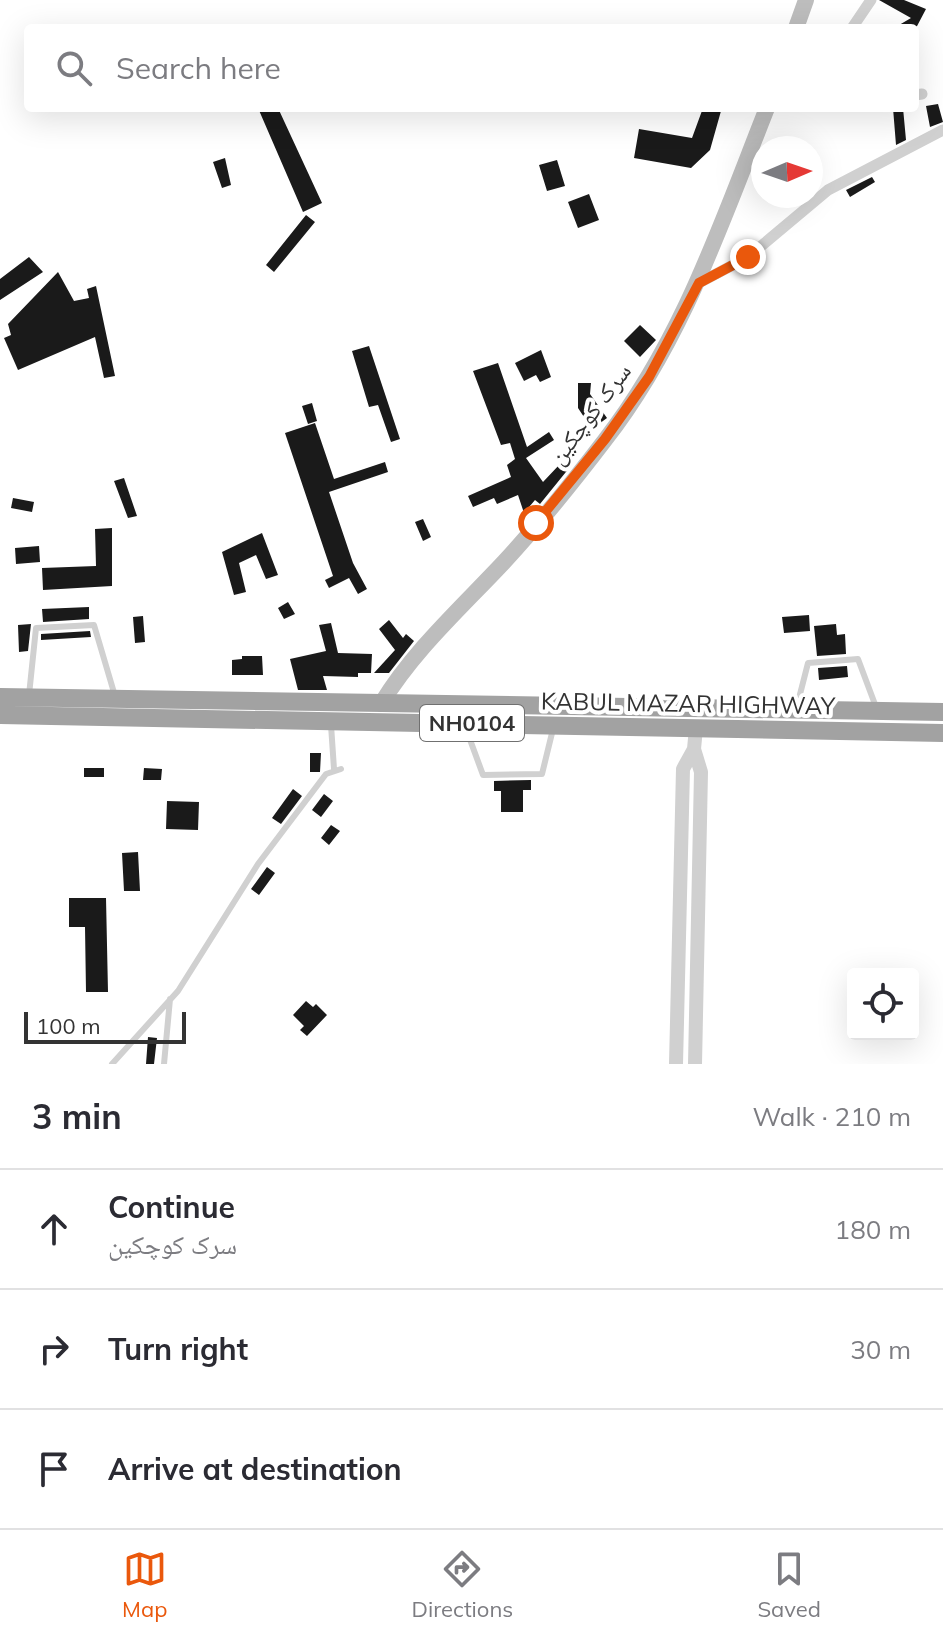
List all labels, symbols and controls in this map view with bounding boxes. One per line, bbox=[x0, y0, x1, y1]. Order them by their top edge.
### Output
search box bbox=[24, 24, 919, 112]
icon: search bbox=[52, 46, 96, 90]
text: Search here bbox=[116, 49, 281, 87]
north arrow bbox=[751, 136, 823, 208]
route end bbox=[730, 239, 766, 275]
street label: سرک کوچکین bbox=[541, 357, 637, 470]
route start bbox=[518, 505, 554, 541]
street label: KABUL MAZAR HIGHWAY bbox=[541, 685, 836, 721]
road number: NH0104 bbox=[420, 705, 524, 741]
map controls bbox=[847, 968, 919, 1040]
button: locate bbox=[847, 968, 919, 1040]
scale bar bbox=[24, 1008, 186, 1044]
text: 100 m bbox=[36, 1012, 101, 1040]
text: 3 min bbox=[32, 1095, 122, 1138]
text: Walk · 210 m bbox=[752, 1100, 911, 1133]
text: Continue bbox=[108, 1188, 235, 1226]
icon: ahead bbox=[32, 1207, 76, 1251]
text: 180 m bbox=[835, 1213, 911, 1246]
text: سرک کوچکین bbox=[108, 1228, 237, 1261]
icon: right bbox=[32, 1327, 76, 1371]
text: Turn right bbox=[108, 1330, 248, 1368]
text: 30 m bbox=[850, 1333, 911, 1366]
icon: arrive bbox=[32, 1447, 76, 1491]
text: Arrive at destination bbox=[108, 1450, 402, 1488]
tab: Map bbox=[122, 1547, 167, 1623]
tab: Directions bbox=[412, 1547, 513, 1623]
tab: Saved bbox=[757, 1547, 821, 1623]

